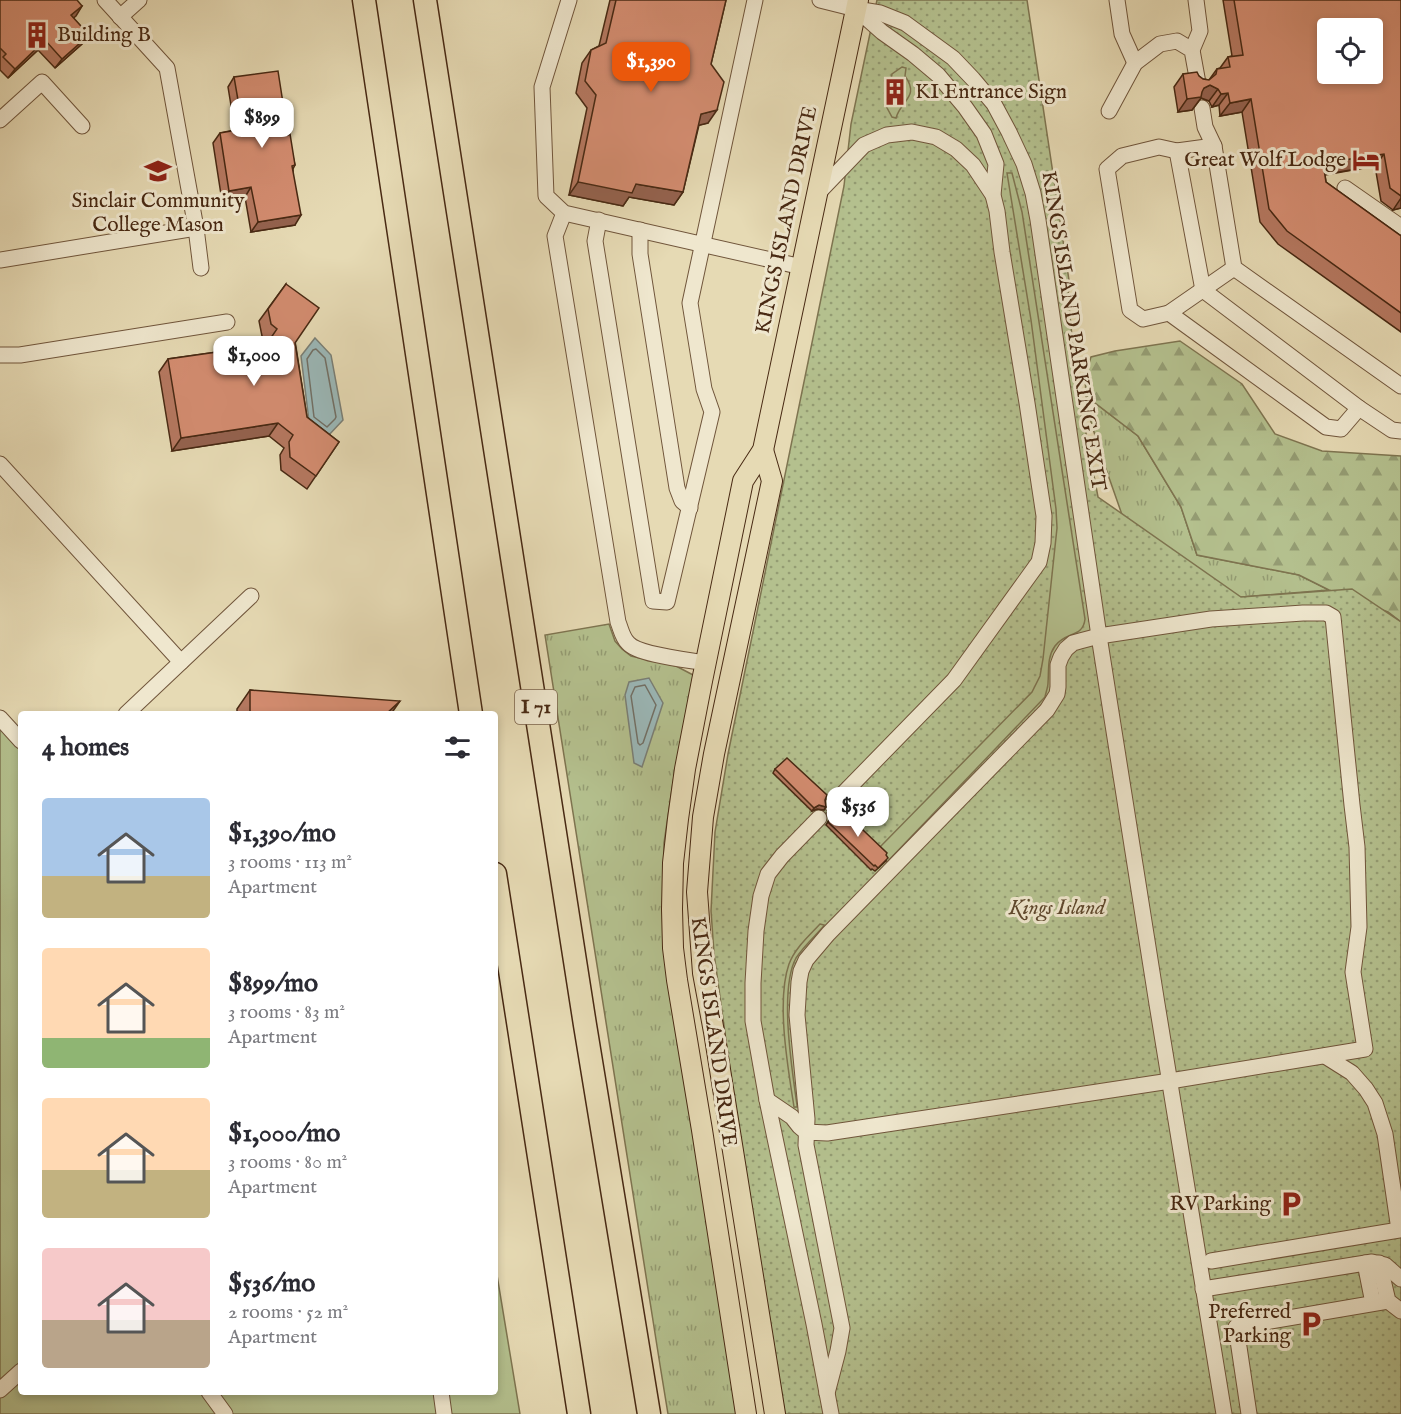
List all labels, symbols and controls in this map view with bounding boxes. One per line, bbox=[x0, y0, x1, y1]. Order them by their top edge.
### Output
map controls bbox=[1317, 18, 1383, 84]
button: locate bbox=[1317, 18, 1383, 84]
building icon: Building B bbox=[22, 20, 52, 50]
place label: Building B bbox=[57, 22, 151, 49]
pin: $1,390 bbox=[602, 42, 700, 93]
text: $1,390 bbox=[626, 49, 676, 74]
building icon: KI Entrance Sign bbox=[880, 77, 910, 107]
place label: KI Entrance Sign bbox=[915, 79, 1067, 106]
pin: $899 bbox=[226, 98, 298, 149]
street label: KINGS ISLAND DRIVE bbox=[750, 104, 824, 336]
text: $899 bbox=[244, 105, 280, 130]
hotel icon: Great Wolf Lodge bbox=[1351, 145, 1381, 175]
place label: Great Wolf Lodge bbox=[1184, 147, 1346, 174]
school or university icon: Sinclair Community College Mason bbox=[143, 156, 173, 186]
street label: KINGS ISLAND PARKING EXIT bbox=[1034, 169, 1112, 494]
place label: Sinclair Community College Mason bbox=[71, 188, 245, 239]
pin: $1,000 bbox=[205, 336, 303, 387]
text: $1,000 bbox=[227, 343, 281, 368]
road number: I 71 bbox=[515, 690, 557, 724]
text: 4 homes bbox=[42, 731, 129, 764]
icon: filters bbox=[441, 731, 474, 764]
pin: $536 bbox=[822, 787, 894, 838]
text: $536 bbox=[841, 794, 875, 819]
text: $1,390/mo bbox=[228, 817, 336, 850]
icon: home bbox=[90, 822, 162, 894]
text: 3 rooms · 113 m² bbox=[228, 850, 352, 875]
text: Apartment bbox=[228, 875, 317, 900]
park label: Kings Island bbox=[1008, 895, 1107, 922]
street label: KINGS ISLAND DRIVE bbox=[683, 915, 743, 1149]
text: $899/mo bbox=[228, 967, 318, 1000]
icon: home bbox=[90, 972, 162, 1044]
text: 3 rooms · 83 m² bbox=[228, 1000, 345, 1025]
text: Apartment bbox=[228, 1025, 317, 1050]
text: $1,000/mo bbox=[228, 1117, 340, 1150]
icon: home bbox=[90, 1122, 162, 1194]
text: 3 rooms · 80 m² bbox=[228, 1150, 347, 1175]
text: Apartment bbox=[228, 1175, 317, 1200]
parking icon: RV Parking bbox=[1276, 1189, 1306, 1219]
place label: RV Parking bbox=[1169, 1191, 1272, 1218]
text: $536/mo bbox=[228, 1267, 315, 1300]
icon: home bbox=[90, 1272, 162, 1344]
place label: Preferred Parking bbox=[1208, 1299, 1292, 1350]
text: 2 rooms · 52 m² bbox=[228, 1300, 348, 1325]
parking icon: Preferred Parking bbox=[1296, 1309, 1326, 1339]
text: Apartment bbox=[228, 1325, 317, 1350]

